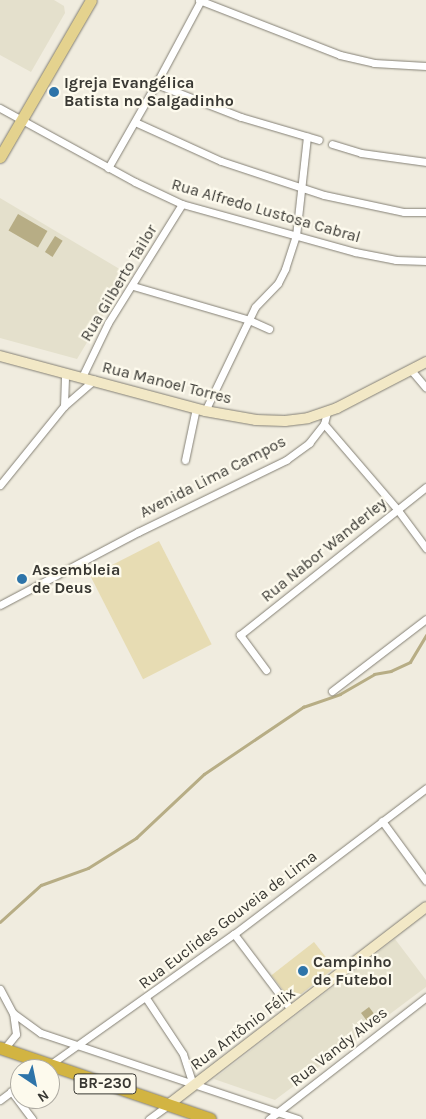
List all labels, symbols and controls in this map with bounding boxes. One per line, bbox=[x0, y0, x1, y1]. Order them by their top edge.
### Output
place label: Igreja Evangélica Batista no Salgadinho bbox=[64, 73, 234, 111]
marker: Igreja Evangélica Batista no Salgadinho bbox=[48, 86, 60, 98]
street label: Rua Alfredo Lustosa Cabral bbox=[169, 175, 363, 247]
street label: Rua Gilberto Tailor bbox=[77, 221, 161, 345]
street label: Rua Manoel Torres bbox=[100, 358, 234, 408]
street label: Avenida Lima Campos bbox=[137, 432, 289, 522]
street label: Rua Nabor Wanderley bbox=[258, 494, 390, 606]
place label: Assembleia de Deus bbox=[32, 560, 120, 598]
marker: Assembleia de Deus bbox=[16, 573, 28, 585]
street label: Rua Euclides Gouveia de Lima bbox=[135, 847, 321, 993]
place label: Campinho de Futebol bbox=[313, 952, 392, 990]
marker: Campinho de Futebol bbox=[297, 965, 309, 977]
street label: Rua Antônio Félix bbox=[187, 983, 299, 1075]
street label: Rua Vandy Alves bbox=[287, 1003, 391, 1091]
north arrow bbox=[10, 1059, 60, 1109]
road number: BR-230 bbox=[72, 1072, 138, 1096]
text: N bbox=[34, 1086, 52, 1106]

